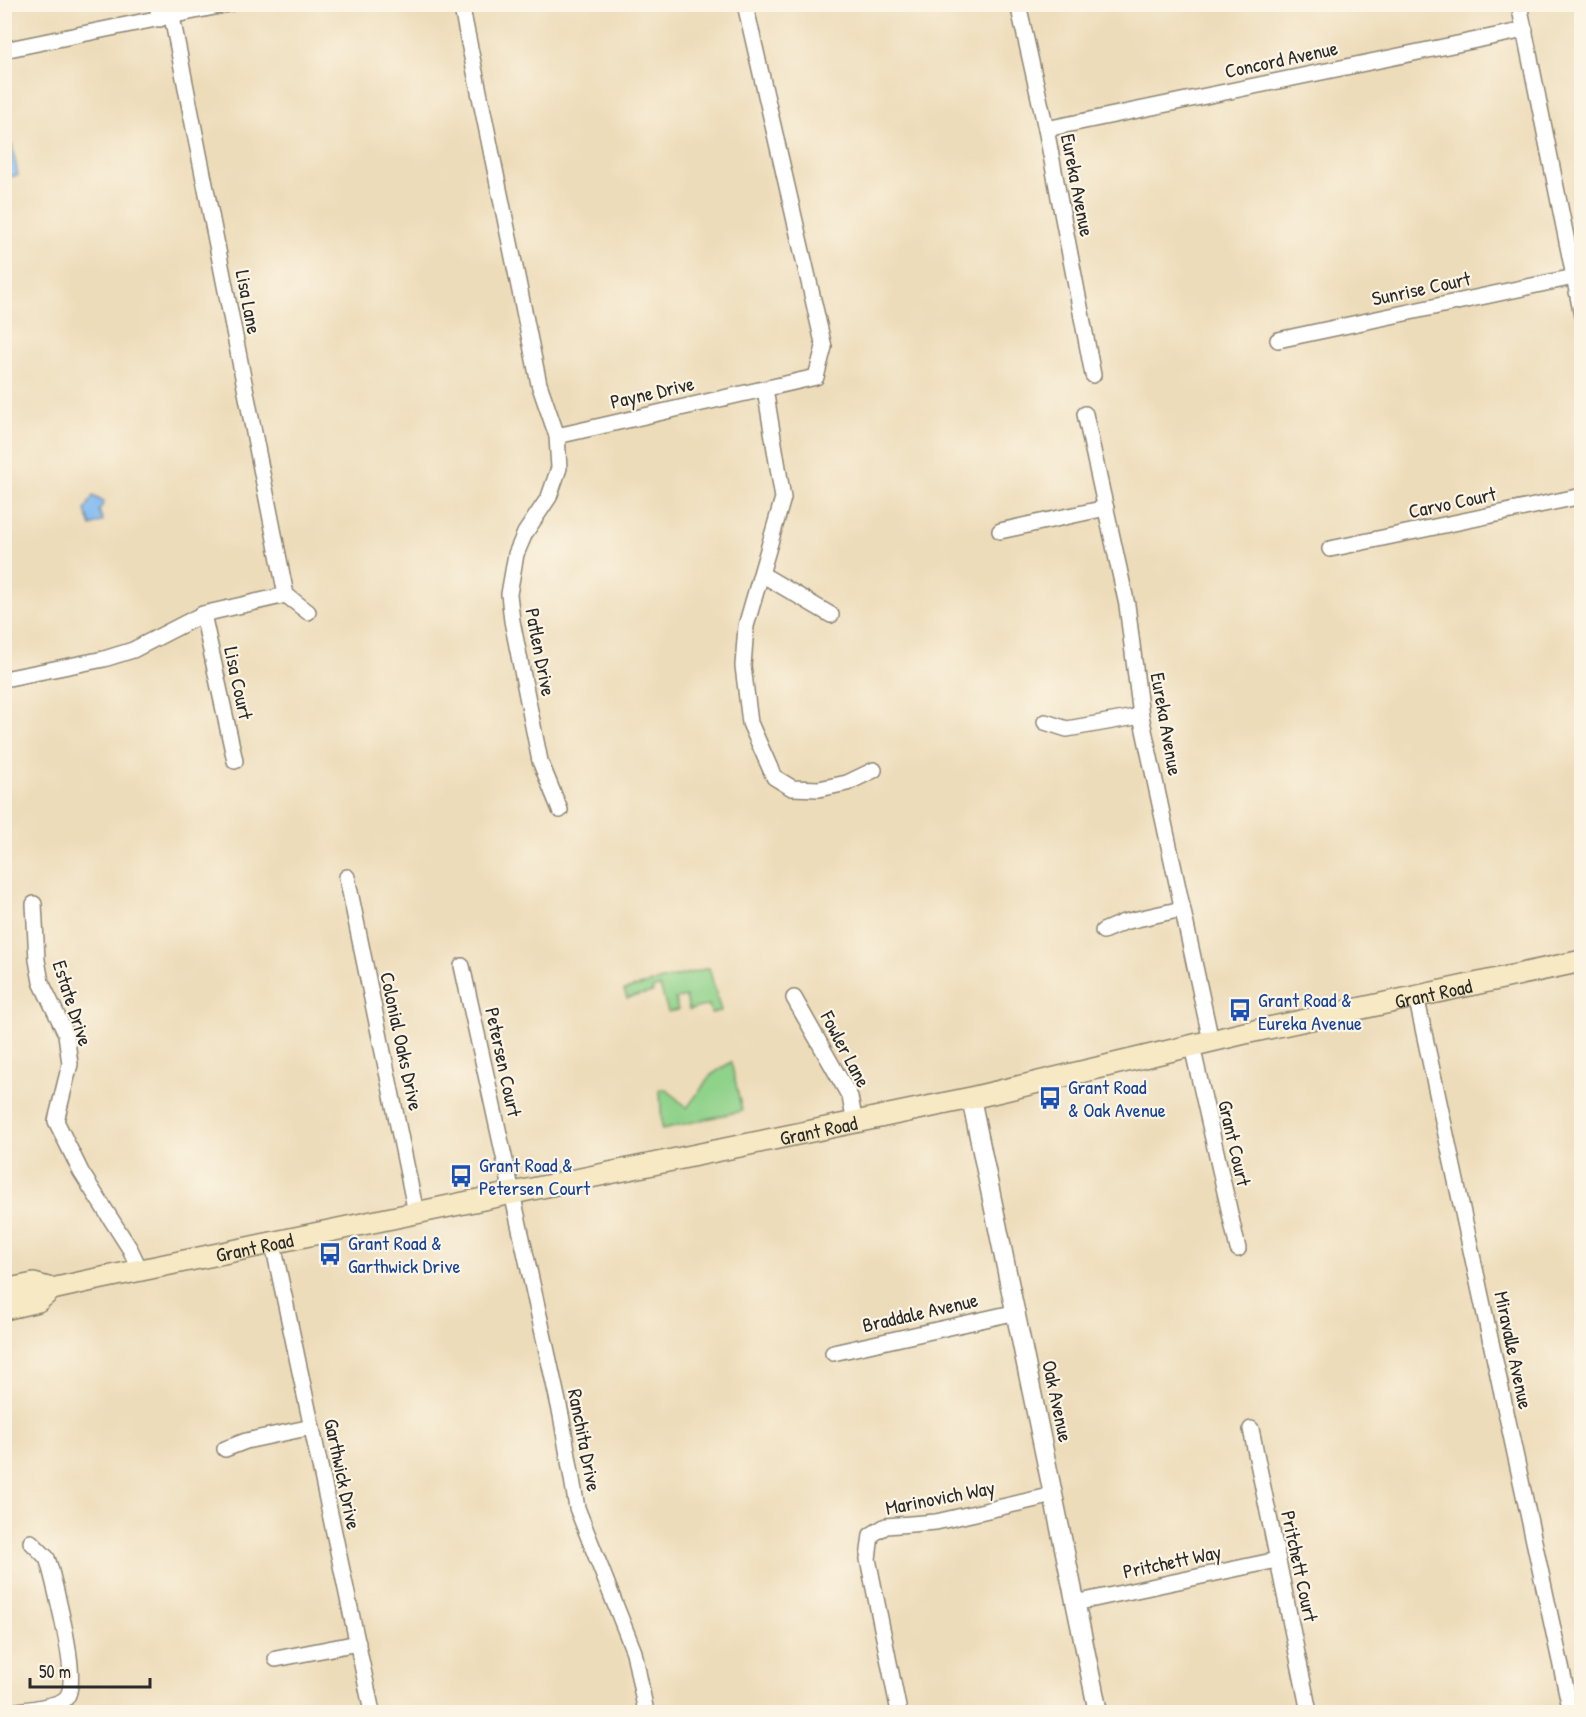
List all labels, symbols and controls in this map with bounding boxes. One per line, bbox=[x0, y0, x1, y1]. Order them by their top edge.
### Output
street label: Concord Avenue bbox=[1222, 34, 1340, 84]
street label: Eureka Avenue bbox=[1055, 131, 1101, 239]
street label: Sunrise Court bbox=[1369, 264, 1474, 312]
street label: Lisa Lane bbox=[230, 268, 268, 336]
street label: Payne Drive bbox=[607, 369, 697, 415]
street label: Carvo Court bbox=[1406, 479, 1499, 524]
street label: Patlen Drive bbox=[519, 606, 563, 698]
street label: Lisa Court bbox=[218, 644, 260, 723]
street label: Eureka Avenue bbox=[1145, 670, 1189, 778]
street label: Estate Drive bbox=[47, 957, 100, 1049]
street label: Colonial Oaks Drive bbox=[374, 969, 430, 1113]
street label: Grant Road bbox=[1392, 971, 1475, 1014]
place label: Grant Road & Eureka Avenue bbox=[1258, 986, 1362, 1036]
bus stop icon: Grant Road & Eureka Avenue bbox=[1227, 997, 1253, 1023]
street label: Petersen Court bbox=[479, 1005, 529, 1120]
street label: Fowler Lane bbox=[814, 1005, 877, 1092]
place label: Grant Road & Oak Avenue bbox=[1068, 1073, 1166, 1123]
bus stop icon: Grant Road & Oak Avenue bbox=[1037, 1085, 1063, 1111]
street label: Grant Court bbox=[1212, 1097, 1258, 1190]
street label: Grant Road bbox=[777, 1108, 860, 1151]
place label: Grant Road & Petersen Court bbox=[479, 1151, 591, 1201]
bus stop icon: Grant Road & Petersen Court bbox=[448, 1163, 474, 1189]
street label: Grant Road bbox=[213, 1225, 296, 1268]
place label: Grant Road & Garthwick Drive bbox=[348, 1229, 460, 1279]
bus stop icon: Grant Road & Garthwick Drive bbox=[317, 1241, 343, 1267]
street label: Braddale Avenue bbox=[860, 1286, 980, 1338]
street label: Miravalle Avenue bbox=[1488, 1289, 1540, 1411]
street label: Oak Avenue bbox=[1036, 1358, 1080, 1444]
street label: Ranchita Drive bbox=[562, 1387, 608, 1493]
street label: Garthwick Drive bbox=[318, 1416, 368, 1532]
street label: Marinovich Way bbox=[883, 1473, 997, 1521]
street label: Pritchett Court bbox=[1275, 1508, 1325, 1625]
street label: Pritchett Way bbox=[1120, 1537, 1224, 1585]
scale bar bbox=[30, 1651, 150, 1689]
text: 50 m bbox=[39, 1659, 71, 1684]

